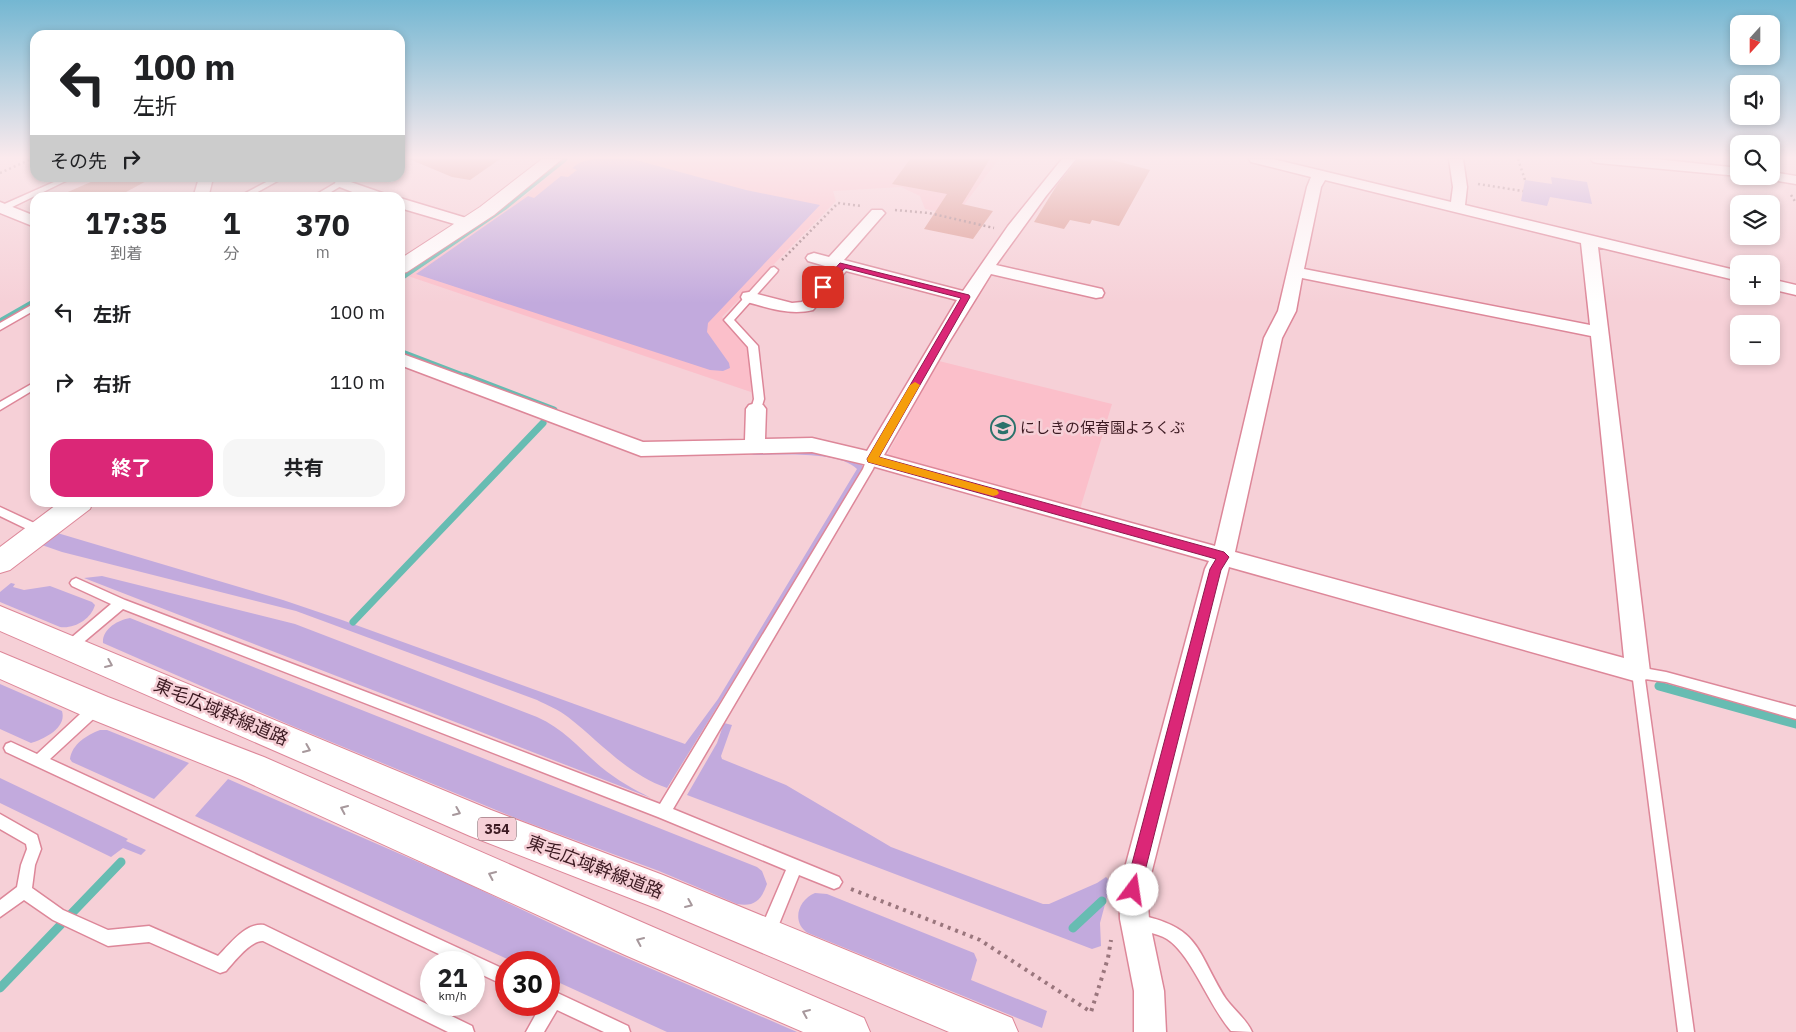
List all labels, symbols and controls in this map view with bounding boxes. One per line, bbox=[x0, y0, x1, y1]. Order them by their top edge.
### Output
north arrow bbox=[1730, 15, 1780, 65]
map controls bbox=[1730, 15, 1780, 365]
text: 100 m bbox=[133, 44, 236, 90]
icon: left bbox=[50, 50, 115, 115]
button: sound bbox=[1730, 75, 1780, 125]
text: 左折 bbox=[133, 91, 177, 120]
button: search bbox=[1730, 135, 1780, 185]
icon: right bbox=[117, 145, 145, 173]
text: その先 bbox=[50, 149, 107, 173]
button: layers bbox=[1730, 195, 1780, 245]
text: 17:35 bbox=[85, 203, 167, 242]
text: 1 bbox=[222, 203, 240, 242]
text: 370 bbox=[296, 205, 350, 244]
text: m bbox=[316, 242, 330, 262]
text: 到着 bbox=[110, 243, 142, 263]
text: 分 bbox=[223, 243, 239, 263]
button: + bbox=[1730, 255, 1780, 305]
pin bbox=[802, 266, 844, 308]
icon: arrive bbox=[809, 273, 837, 301]
icon: left bbox=[50, 298, 78, 326]
text: 100 m bbox=[330, 300, 385, 324]
text: 左折 bbox=[93, 302, 131, 326]
button: − bbox=[1730, 315, 1780, 365]
icon: right bbox=[50, 368, 78, 396]
text: 110 m bbox=[330, 370, 385, 394]
text: 右折 bbox=[93, 372, 131, 396]
school or university icon: にしきの保育園よろくぶ bbox=[990, 415, 1016, 441]
place label: にしきの保育園よろくぶ bbox=[1020, 418, 1185, 437]
button: 終了 bbox=[50, 439, 213, 497]
button: 共有 bbox=[223, 439, 385, 497]
one-way arrow bbox=[105, 659, 113, 669]
street label: 東毛広域幹線道路 bbox=[150, 673, 292, 750]
one-way arrow bbox=[302, 742, 311, 753]
one-way arrow bbox=[340, 804, 349, 815]
one-way arrow bbox=[452, 806, 461, 817]
road number: 354 bbox=[478, 818, 516, 841]
street label: 東毛広域幹線道路 bbox=[524, 830, 667, 903]
position arrow bbox=[1106, 863, 1158, 915]
one-way arrow bbox=[488, 871, 497, 882]
one-way arrow bbox=[684, 898, 693, 909]
one-way arrow bbox=[636, 937, 645, 948]
speed limit sign: 30 bbox=[495, 951, 560, 1016]
text: 21 bbox=[437, 961, 468, 994]
text: km/h bbox=[438, 988, 467, 1003]
one-way arrow bbox=[802, 1008, 811, 1019]

